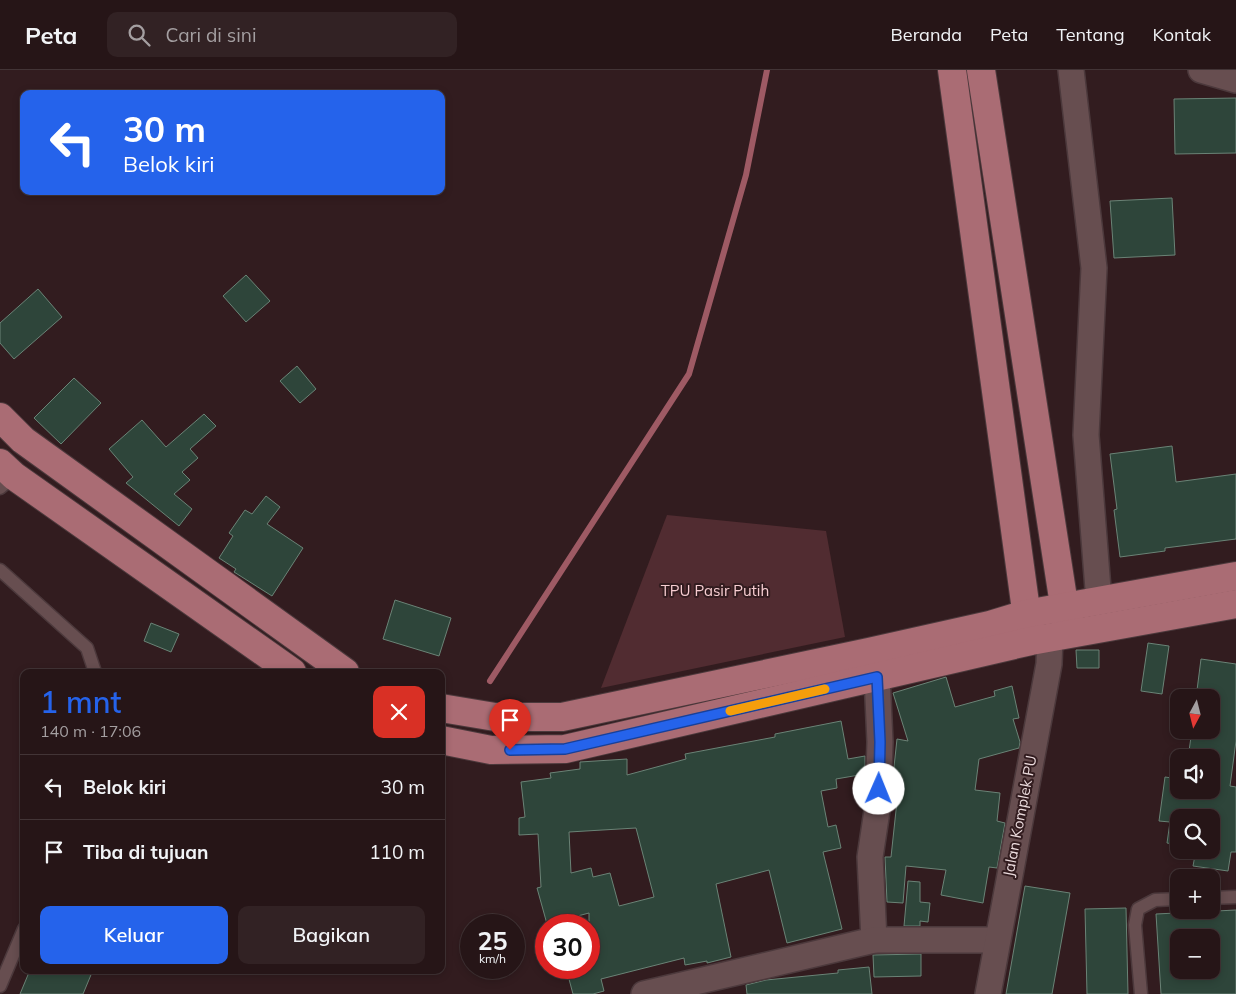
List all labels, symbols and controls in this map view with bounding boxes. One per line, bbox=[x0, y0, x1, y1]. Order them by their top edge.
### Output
search box bbox=[107, 12, 457, 57]
text: Peta bbox=[25, 20, 77, 50]
icon: search bbox=[125, 21, 153, 49]
text: Cari di sini bbox=[165, 23, 256, 47]
text: Beranda bbox=[891, 23, 962, 46]
text: Peta bbox=[990, 23, 1028, 46]
text: Tentang bbox=[1056, 23, 1125, 46]
text: Kontak bbox=[1153, 23, 1211, 46]
text: 30 m bbox=[123, 107, 206, 151]
icon: left bbox=[40, 110, 105, 175]
text: Belok kiri bbox=[123, 150, 215, 178]
park label: TPU Pasir Putih bbox=[661, 581, 769, 600]
text: 1 mnt bbox=[40, 683, 121, 721]
button: close bbox=[373, 686, 425, 738]
north arrow bbox=[1170, 689, 1220, 739]
map controls bbox=[1170, 689, 1220, 979]
pin bbox=[489, 699, 531, 750]
icon: arrive bbox=[496, 706, 524, 734]
text: 140 m · 17:06 bbox=[40, 721, 141, 741]
button: sound bbox=[1170, 749, 1220, 799]
street label: Jalan Komplek PU bbox=[998, 754, 1041, 878]
position arrow bbox=[852, 762, 904, 814]
icon: left bbox=[40, 773, 68, 801]
text: Belok kiri bbox=[83, 775, 166, 799]
text: 30 m bbox=[381, 775, 425, 799]
button: search bbox=[1170, 809, 1220, 859]
icon: arrive bbox=[40, 838, 68, 866]
text: Tiba di tujuan bbox=[83, 840, 208, 864]
text: 110 m bbox=[369, 840, 425, 864]
button: + bbox=[1170, 869, 1220, 919]
button: Keluar bbox=[40, 906, 228, 964]
button: Bagikan bbox=[238, 906, 425, 964]
speed limit sign: 30 bbox=[535, 914, 600, 979]
text: 25 bbox=[477, 925, 508, 956]
button: − bbox=[1170, 929, 1220, 979]
text: km/h bbox=[479, 951, 506, 966]

